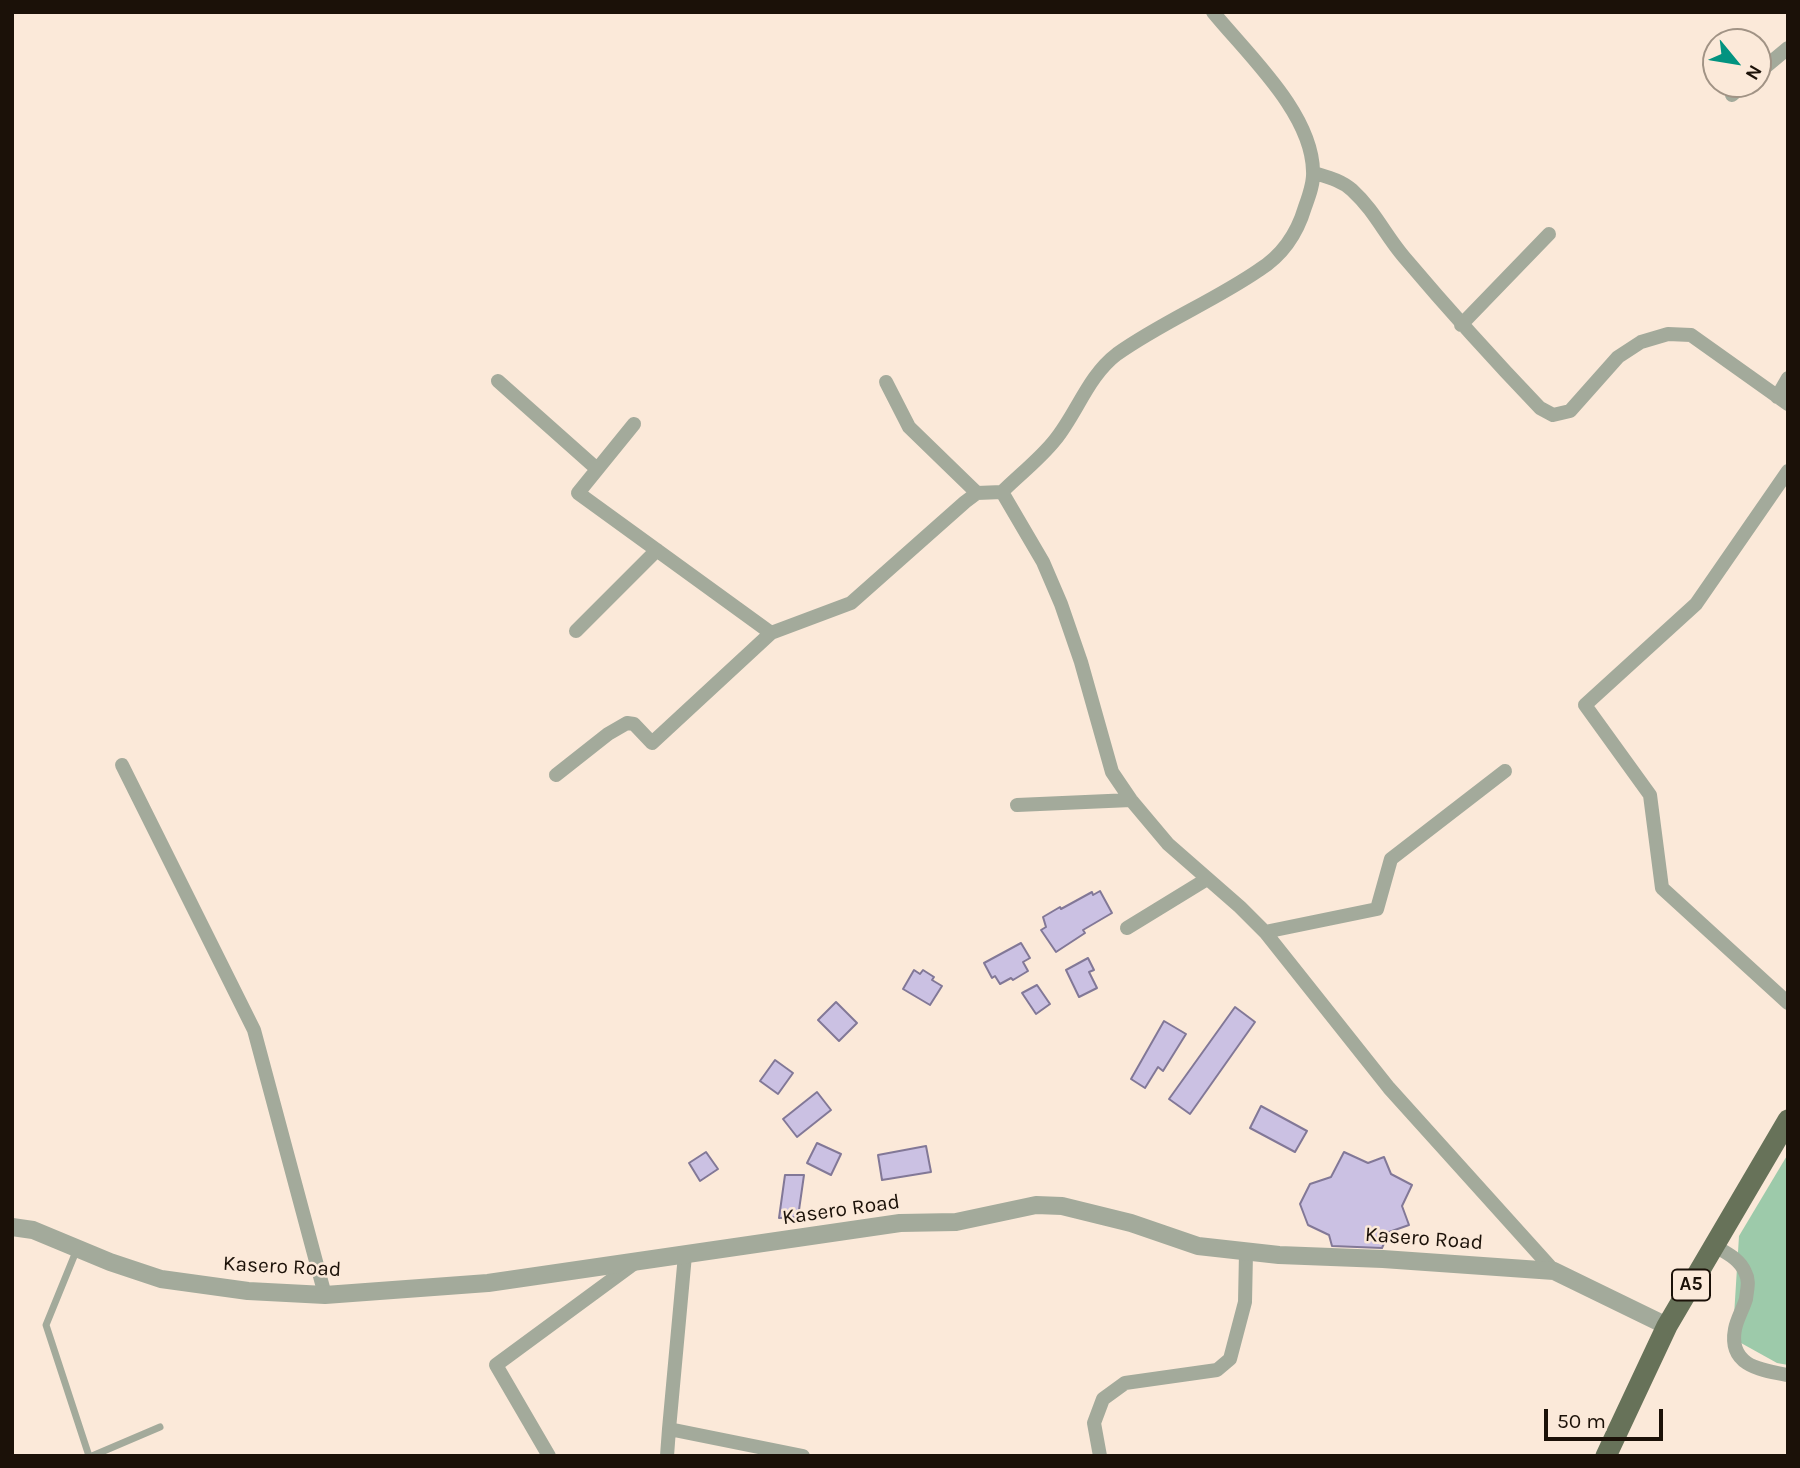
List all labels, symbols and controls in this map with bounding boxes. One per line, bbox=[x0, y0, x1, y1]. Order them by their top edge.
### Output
north arrow bbox=[1702, 28, 1772, 98]
text: N bbox=[1741, 61, 1766, 84]
street label: Kasero Road bbox=[781, 1189, 901, 1231]
street label: Kasero Road bbox=[1364, 1222, 1484, 1256]
street label: Kasero Road bbox=[222, 1251, 342, 1283]
road number: A5 bbox=[1672, 1270, 1710, 1301]
scale bar bbox=[1548, 1394, 1667, 1438]
text: 50 m bbox=[1557, 1409, 1606, 1433]

